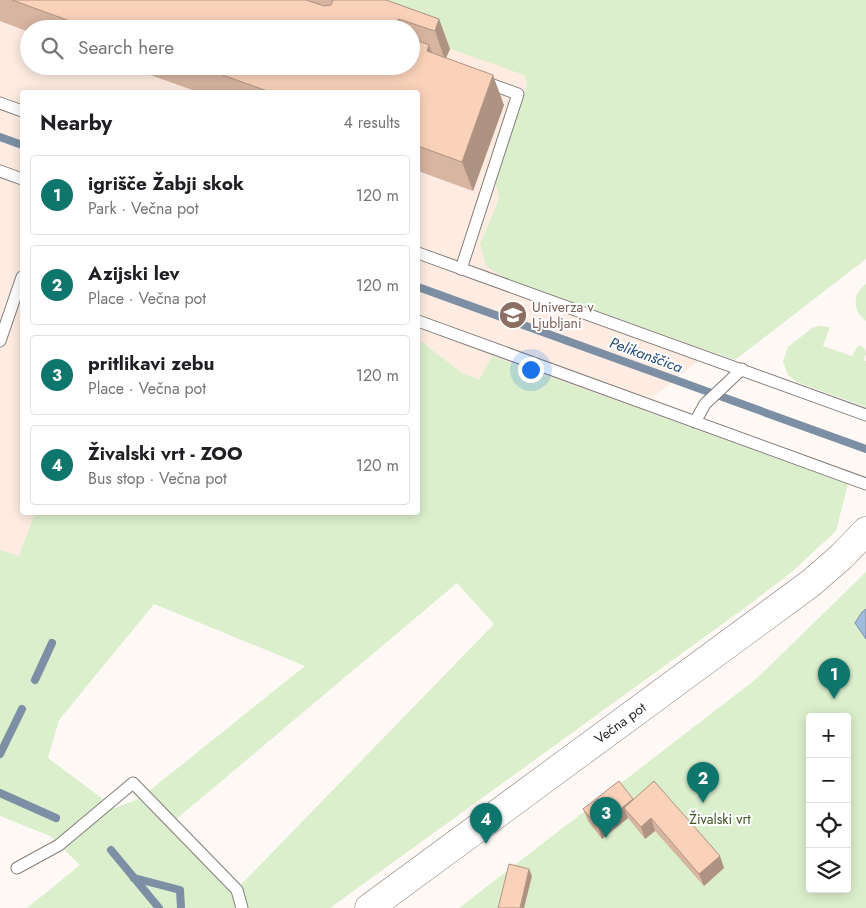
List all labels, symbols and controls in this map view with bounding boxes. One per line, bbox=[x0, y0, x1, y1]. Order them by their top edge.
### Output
search box bbox=[20, 20, 420, 75]
icon: search bbox=[38, 34, 66, 62]
text: Search here bbox=[78, 34, 174, 61]
text: Nearby bbox=[40, 108, 112, 138]
text: 4 results bbox=[344, 111, 400, 134]
text: igrišče Žabji skok bbox=[88, 170, 244, 197]
text: 1 bbox=[53, 184, 61, 207]
text: 120 m bbox=[356, 184, 399, 207]
text: Park · Večna pot bbox=[88, 197, 199, 220]
text: Azijski lev bbox=[88, 260, 180, 287]
text: 2 bbox=[52, 274, 62, 297]
text: 120 m bbox=[356, 274, 399, 297]
text: Place · Večna pot bbox=[88, 287, 206, 310]
place label: Univerza v Ljubljani bbox=[532, 297, 595, 333]
school or university icon: Univerza v Ljubljani bbox=[498, 300, 528, 330]
water label: Pelikanščica bbox=[606, 332, 686, 379]
text: pritlikavi zebu bbox=[88, 350, 214, 377]
your location bbox=[518, 357, 544, 383]
text: 3 bbox=[52, 364, 62, 387]
text: 120 m bbox=[356, 364, 399, 387]
text: Place · Večna pot bbox=[88, 377, 206, 400]
text: Živalski vrt - ZOO bbox=[88, 440, 243, 467]
text: 4 bbox=[51, 454, 63, 477]
text: 120 m bbox=[356, 454, 399, 477]
text: Bus stop · Večna pot bbox=[88, 467, 227, 490]
pin: 1 bbox=[818, 658, 850, 699]
street label: Večna pot bbox=[590, 697, 650, 749]
map controls bbox=[806, 713, 851, 893]
button: + bbox=[806, 713, 851, 758]
button: − bbox=[806, 758, 851, 803]
pin: 2 bbox=[687, 762, 719, 803]
pin: 3 bbox=[590, 797, 622, 838]
pin: 4 bbox=[470, 803, 502, 844]
button: locate bbox=[806, 803, 851, 848]
park label: Živalski vrt bbox=[689, 809, 751, 829]
button: layers bbox=[806, 848, 851, 893]

